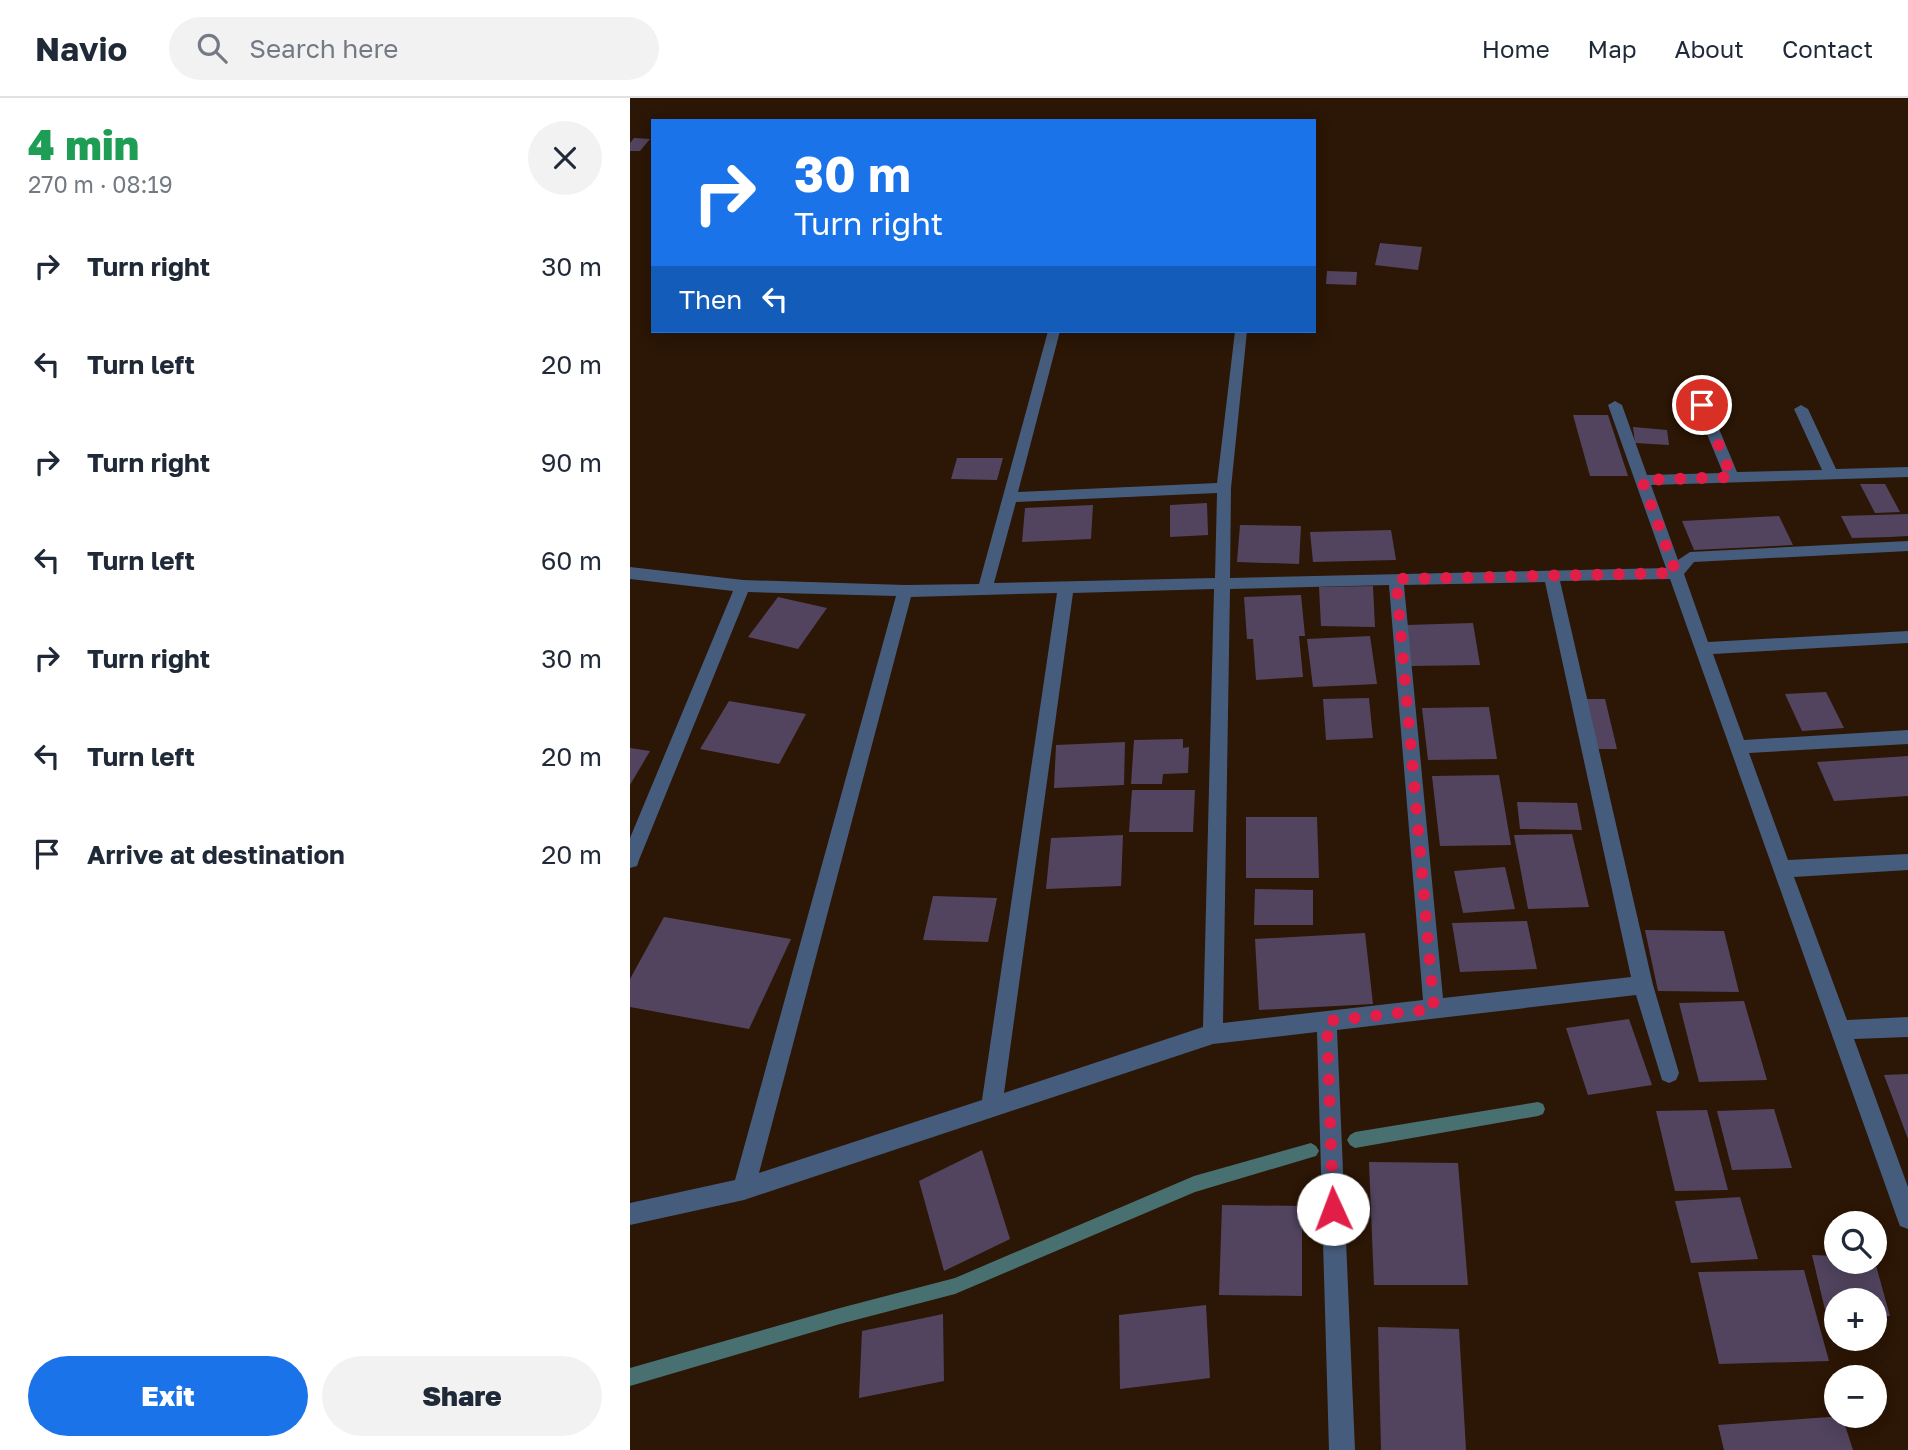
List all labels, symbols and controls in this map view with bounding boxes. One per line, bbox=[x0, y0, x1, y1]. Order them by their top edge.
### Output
search box bbox=[169, 17, 659, 80]
text: Navio bbox=[35, 29, 127, 68]
icon: search bbox=[193, 29, 231, 67]
text: Search here bbox=[249, 33, 398, 64]
text: Home bbox=[1482, 34, 1550, 63]
text: Map bbox=[1588, 34, 1637, 63]
text: About bbox=[1675, 34, 1744, 63]
text: Contact bbox=[1782, 34, 1873, 63]
text: 4 min bbox=[28, 119, 139, 169]
button: close bbox=[528, 121, 602, 195]
text: 30 m bbox=[794, 144, 911, 203]
icon: right bbox=[679, 147, 770, 238]
text: 270 m · 08:19 bbox=[28, 170, 173, 198]
text: Turn right bbox=[794, 204, 943, 242]
icon: right bbox=[28, 247, 66, 285]
text: Turn right bbox=[87, 251, 210, 282]
text: 30 m bbox=[541, 251, 602, 282]
icon: left bbox=[756, 280, 794, 318]
text: Then bbox=[679, 284, 742, 315]
icon: left bbox=[28, 345, 66, 383]
text: Turn left bbox=[87, 349, 195, 380]
text: 20 m bbox=[541, 349, 602, 380]
pin bbox=[1672, 375, 1732, 435]
icon: arrive bbox=[1683, 386, 1721, 424]
icon: right bbox=[28, 443, 66, 481]
text: Turn right bbox=[87, 447, 210, 478]
text: 90 m bbox=[541, 447, 602, 478]
icon: left bbox=[28, 541, 66, 579]
text: Turn left bbox=[87, 545, 195, 576]
text: 60 m bbox=[541, 545, 602, 576]
icon: right bbox=[28, 639, 66, 677]
text: Turn right bbox=[87, 643, 210, 674]
text: 30 m bbox=[541, 643, 602, 674]
icon: left bbox=[28, 737, 66, 775]
text: Turn left bbox=[87, 741, 195, 772]
text: 20 m bbox=[541, 741, 602, 772]
icon: arrive bbox=[28, 835, 66, 873]
text: Arrive at destination bbox=[87, 839, 345, 870]
text: 20 m bbox=[541, 839, 602, 870]
position arrow bbox=[1296, 1172, 1370, 1246]
map controls bbox=[1824, 1211, 1887, 1428]
button: search bbox=[1824, 1211, 1887, 1274]
button: + bbox=[1824, 1288, 1887, 1351]
button: Exit bbox=[28, 1356, 308, 1436]
button: Share bbox=[322, 1356, 602, 1436]
button: − bbox=[1824, 1365, 1887, 1428]

